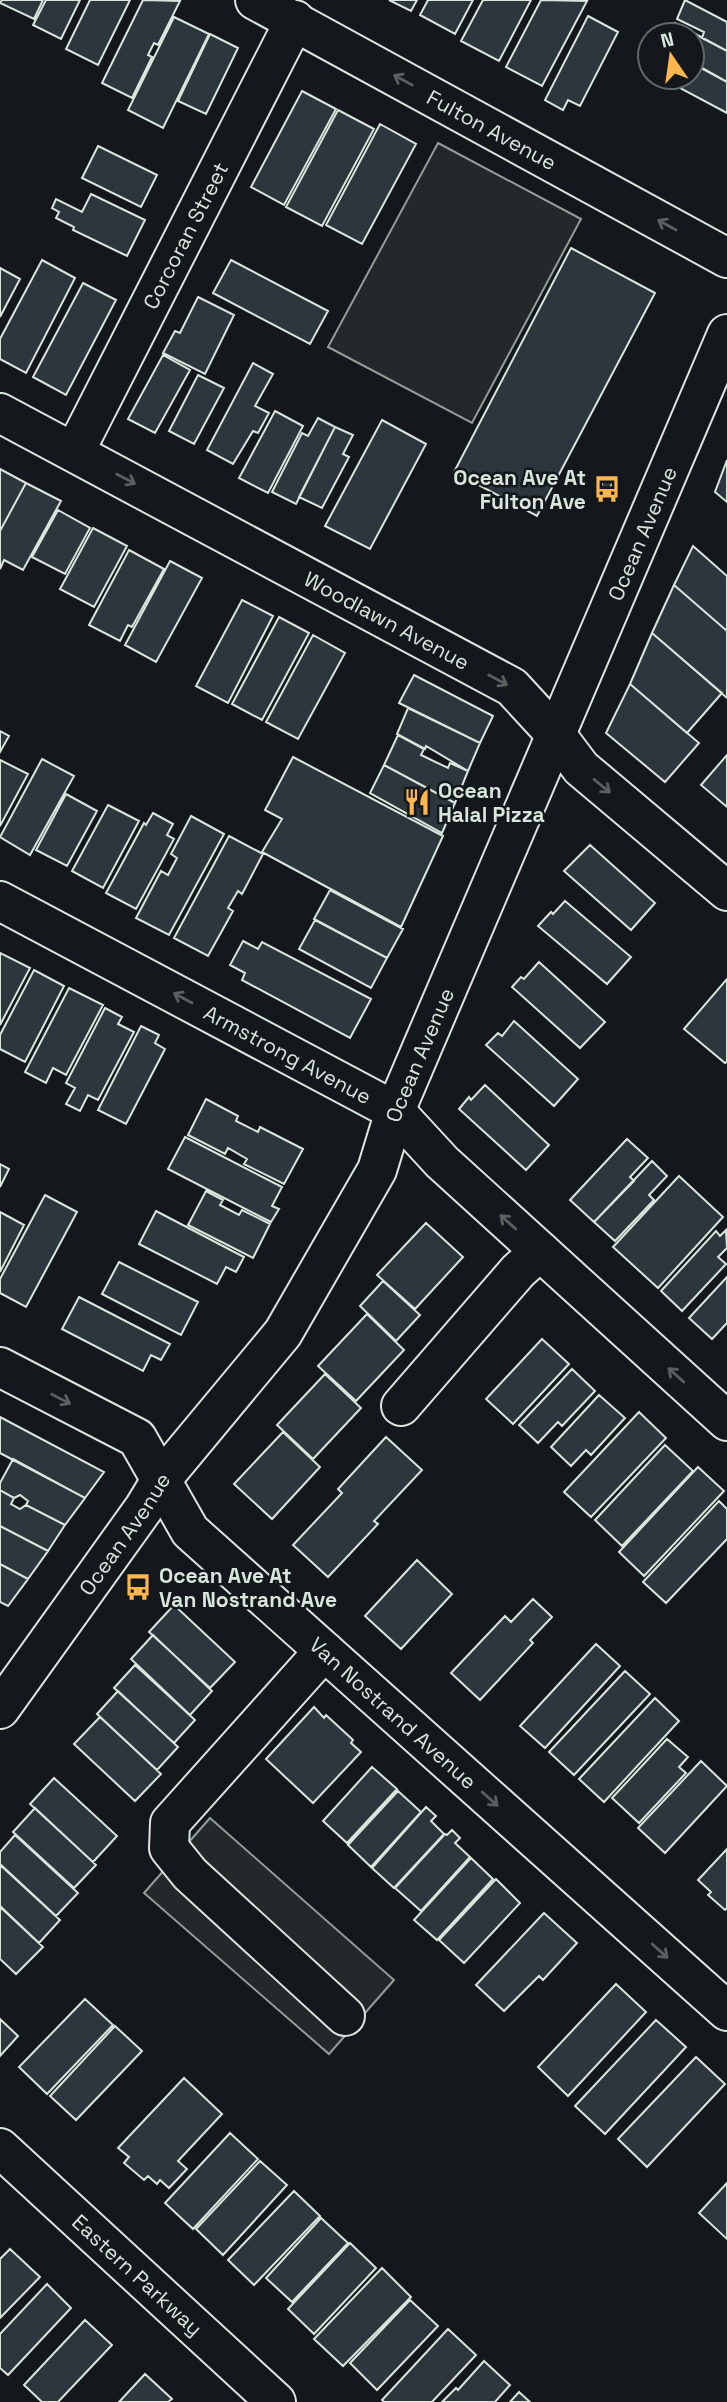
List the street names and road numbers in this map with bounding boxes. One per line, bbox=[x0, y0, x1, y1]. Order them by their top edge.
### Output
street label: Fulton Avenue bbox=[422, 83, 562, 176]
street label: Corcoran Street bbox=[136, 157, 234, 314]
street label: Ocean Avenue bbox=[601, 462, 682, 605]
street label: Woodlawn Avenue bbox=[300, 565, 474, 675]
street label: Ocean Avenue bbox=[379, 984, 460, 1125]
street label: Armstrong Avenue bbox=[199, 998, 376, 1110]
street label: Ocean Avenue bbox=[72, 1466, 176, 1600]
street label: Van Nostrand Avenue bbox=[304, 1631, 483, 1795]
street label: Eastern Parkway bbox=[67, 2208, 208, 2341]

